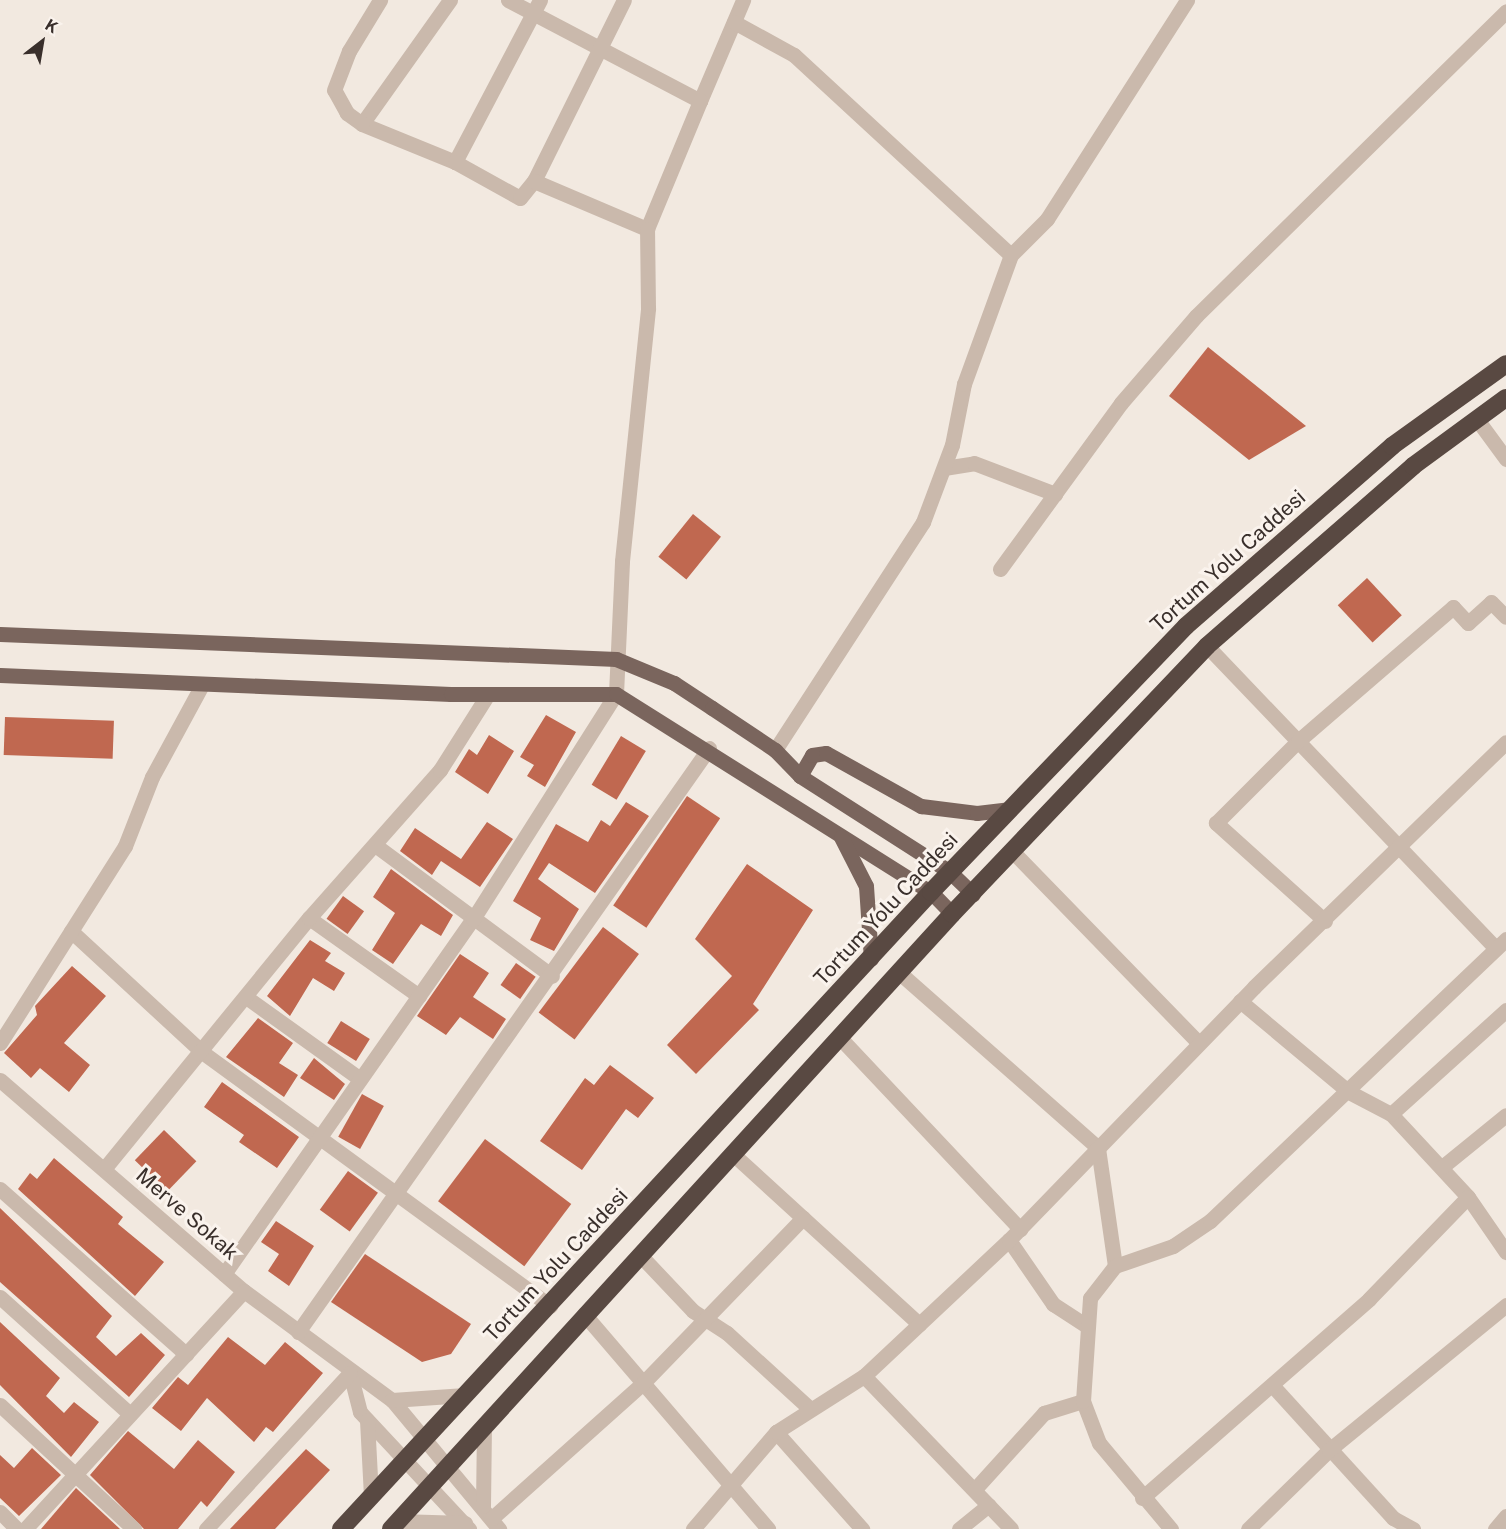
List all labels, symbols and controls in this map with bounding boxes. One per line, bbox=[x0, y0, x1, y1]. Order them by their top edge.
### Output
north arrow bbox=[12, 12, 72, 72]
text: K bbox=[42, 15, 61, 37]
street label: Tortum Yolu Caddesi bbox=[1145, 485, 1311, 637]
street label: Tortum Yolu Caddesi bbox=[809, 827, 963, 991]
street label: Merve Sokak bbox=[131, 1163, 243, 1265]
street label: Tortum Yolu Caddesi bbox=[479, 1183, 633, 1347]

